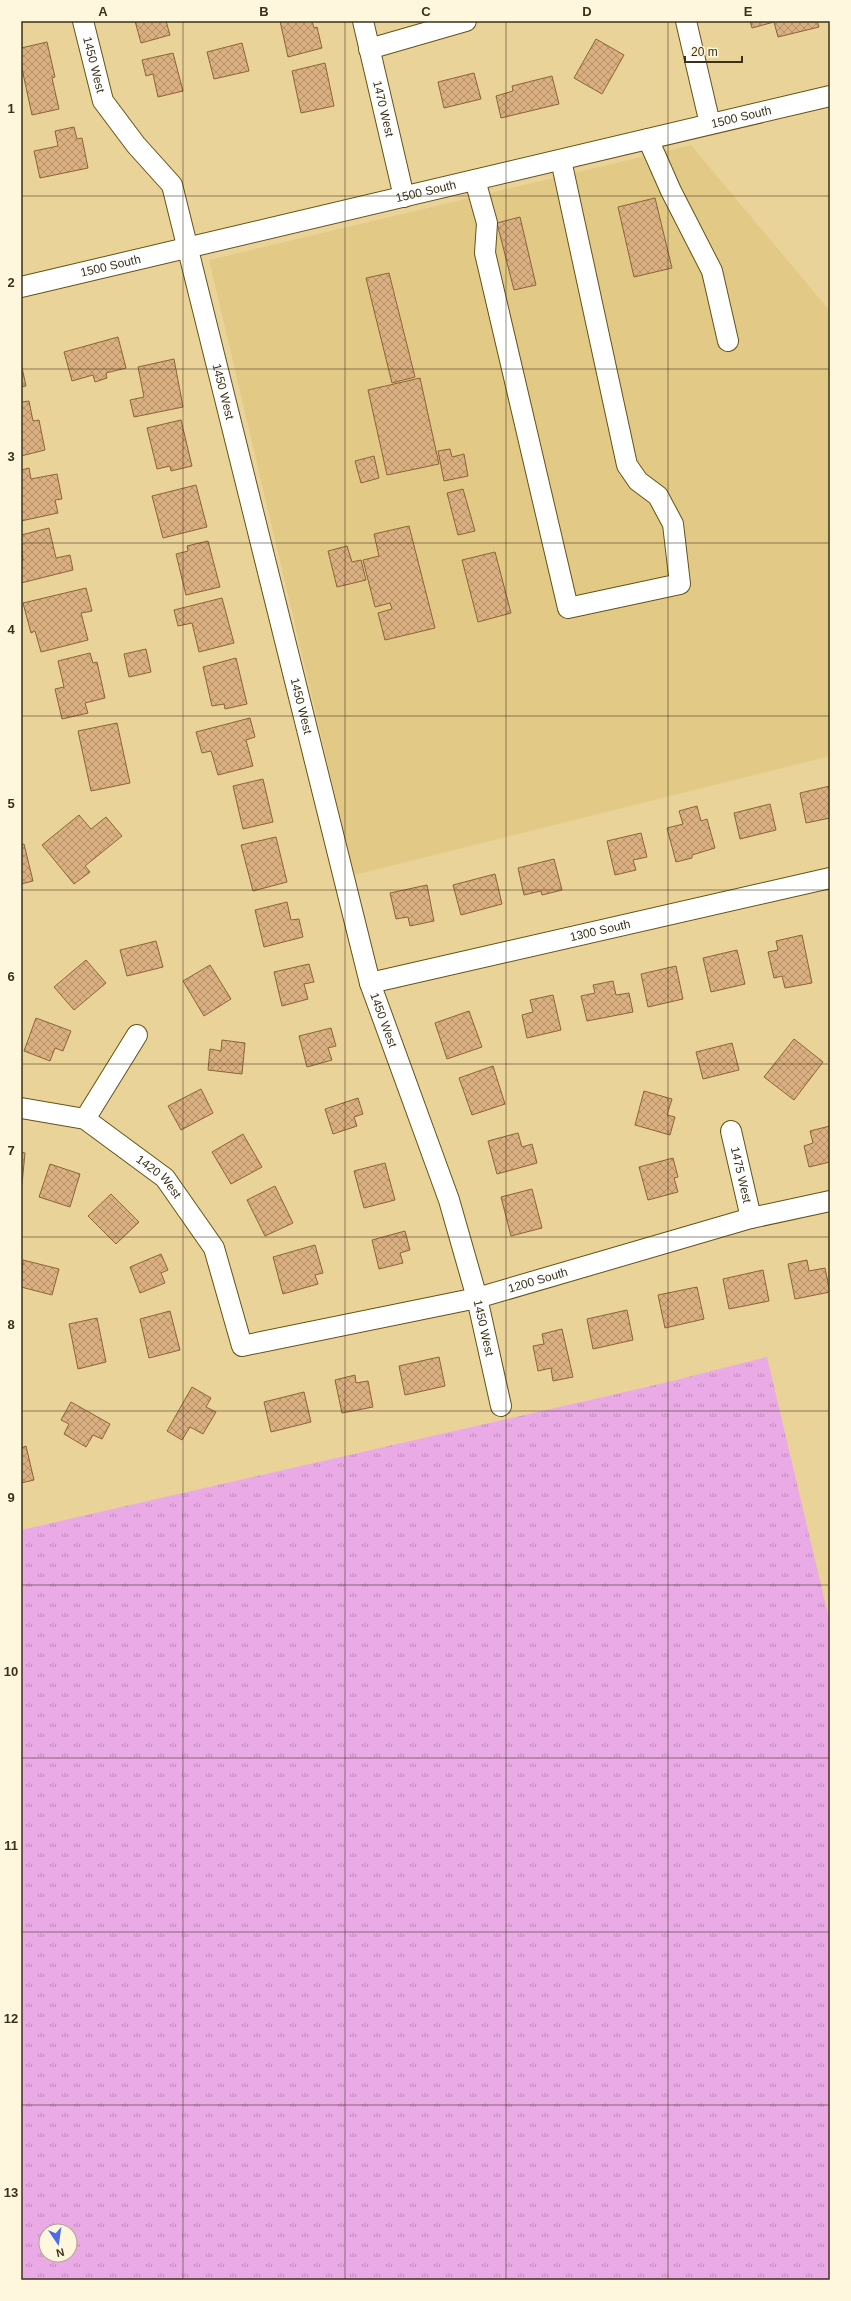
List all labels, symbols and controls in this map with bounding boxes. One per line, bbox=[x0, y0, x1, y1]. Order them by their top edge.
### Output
text: A bbox=[98, 4, 108, 19]
text: B bbox=[259, 4, 269, 19]
text: C bbox=[421, 4, 431, 19]
text: D bbox=[582, 4, 592, 19]
text: E bbox=[744, 4, 753, 19]
street label: 1450 West bbox=[80, 35, 108, 95]
scale bar bbox=[685, 38, 742, 64]
text: 20 m bbox=[691, 45, 718, 59]
street label: 1470 West bbox=[370, 79, 397, 139]
text: 1 bbox=[7, 101, 15, 116]
street label: 1500 South bbox=[710, 103, 773, 131]
street label: 1500 South bbox=[394, 178, 457, 205]
street label: 1500 South bbox=[79, 252, 142, 280]
text: 2 bbox=[7, 275, 15, 290]
street label: 1450 West bbox=[210, 362, 237, 422]
text: 3 bbox=[7, 449, 15, 464]
text: 4 bbox=[7, 622, 15, 637]
street label: 1450 West bbox=[288, 676, 315, 736]
text: 5 bbox=[7, 796, 15, 811]
street label: 1300 South bbox=[569, 917, 632, 944]
text: 6 bbox=[7, 969, 15, 984]
street label: 1450 West bbox=[367, 991, 400, 1050]
text: 7 bbox=[7, 1143, 15, 1158]
street label: 1475 West bbox=[728, 1145, 754, 1205]
street label: 1420 West bbox=[134, 1152, 184, 1202]
street label: 1200 South bbox=[506, 1265, 569, 1296]
street label: 1450 West bbox=[471, 1298, 497, 1358]
text: 8 bbox=[7, 1317, 15, 1332]
text: 9 bbox=[7, 1490, 15, 1505]
text: 10 bbox=[4, 1664, 18, 1679]
text: 11 bbox=[4, 1838, 18, 1853]
text: 12 bbox=[4, 2011, 18, 2026]
text: 13 bbox=[4, 2185, 18, 2200]
north arrow bbox=[38, 2223, 78, 2263]
text: N bbox=[55, 2246, 65, 2259]

